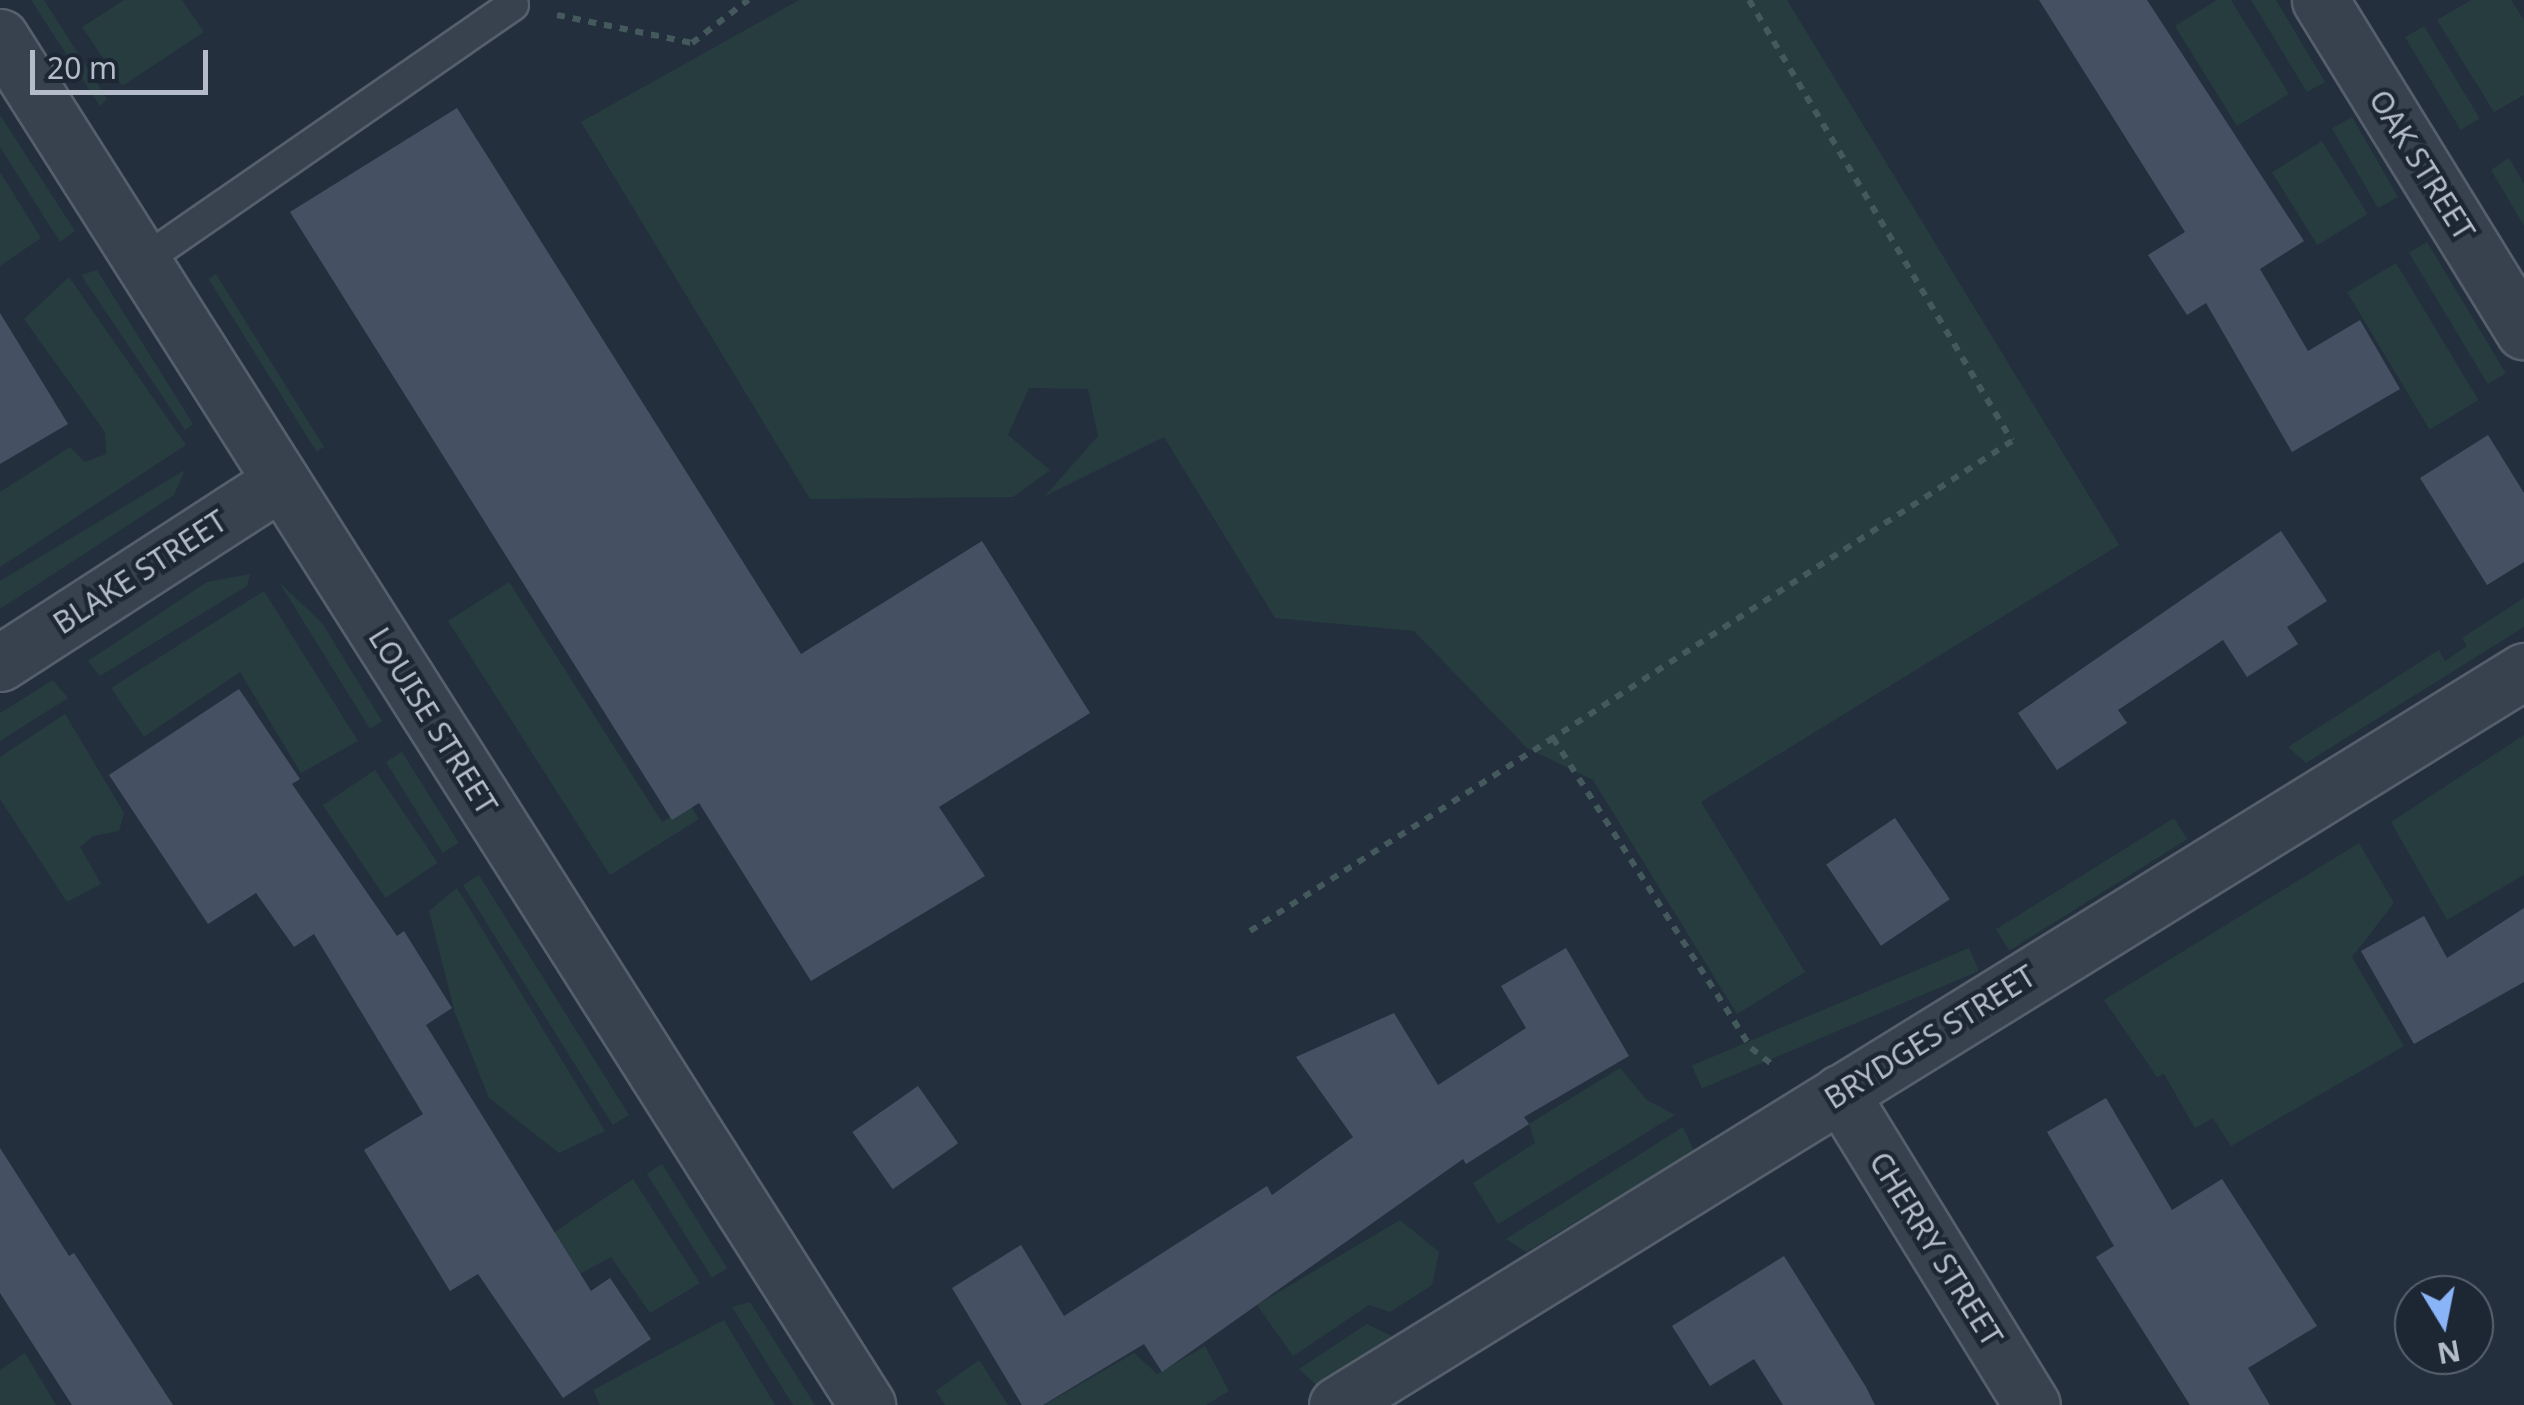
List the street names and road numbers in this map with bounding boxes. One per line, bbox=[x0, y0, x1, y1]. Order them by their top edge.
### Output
street label: OAK STREET bbox=[2362, 83, 2482, 247]
street label: BLAKE STREET bbox=[47, 503, 233, 641]
street label: LOUISE STREET bbox=[361, 621, 505, 821]
street label: BRYDGES STREET bbox=[1818, 958, 2042, 1116]
street label: CHERRY STREET bbox=[1862, 1145, 2010, 1353]

